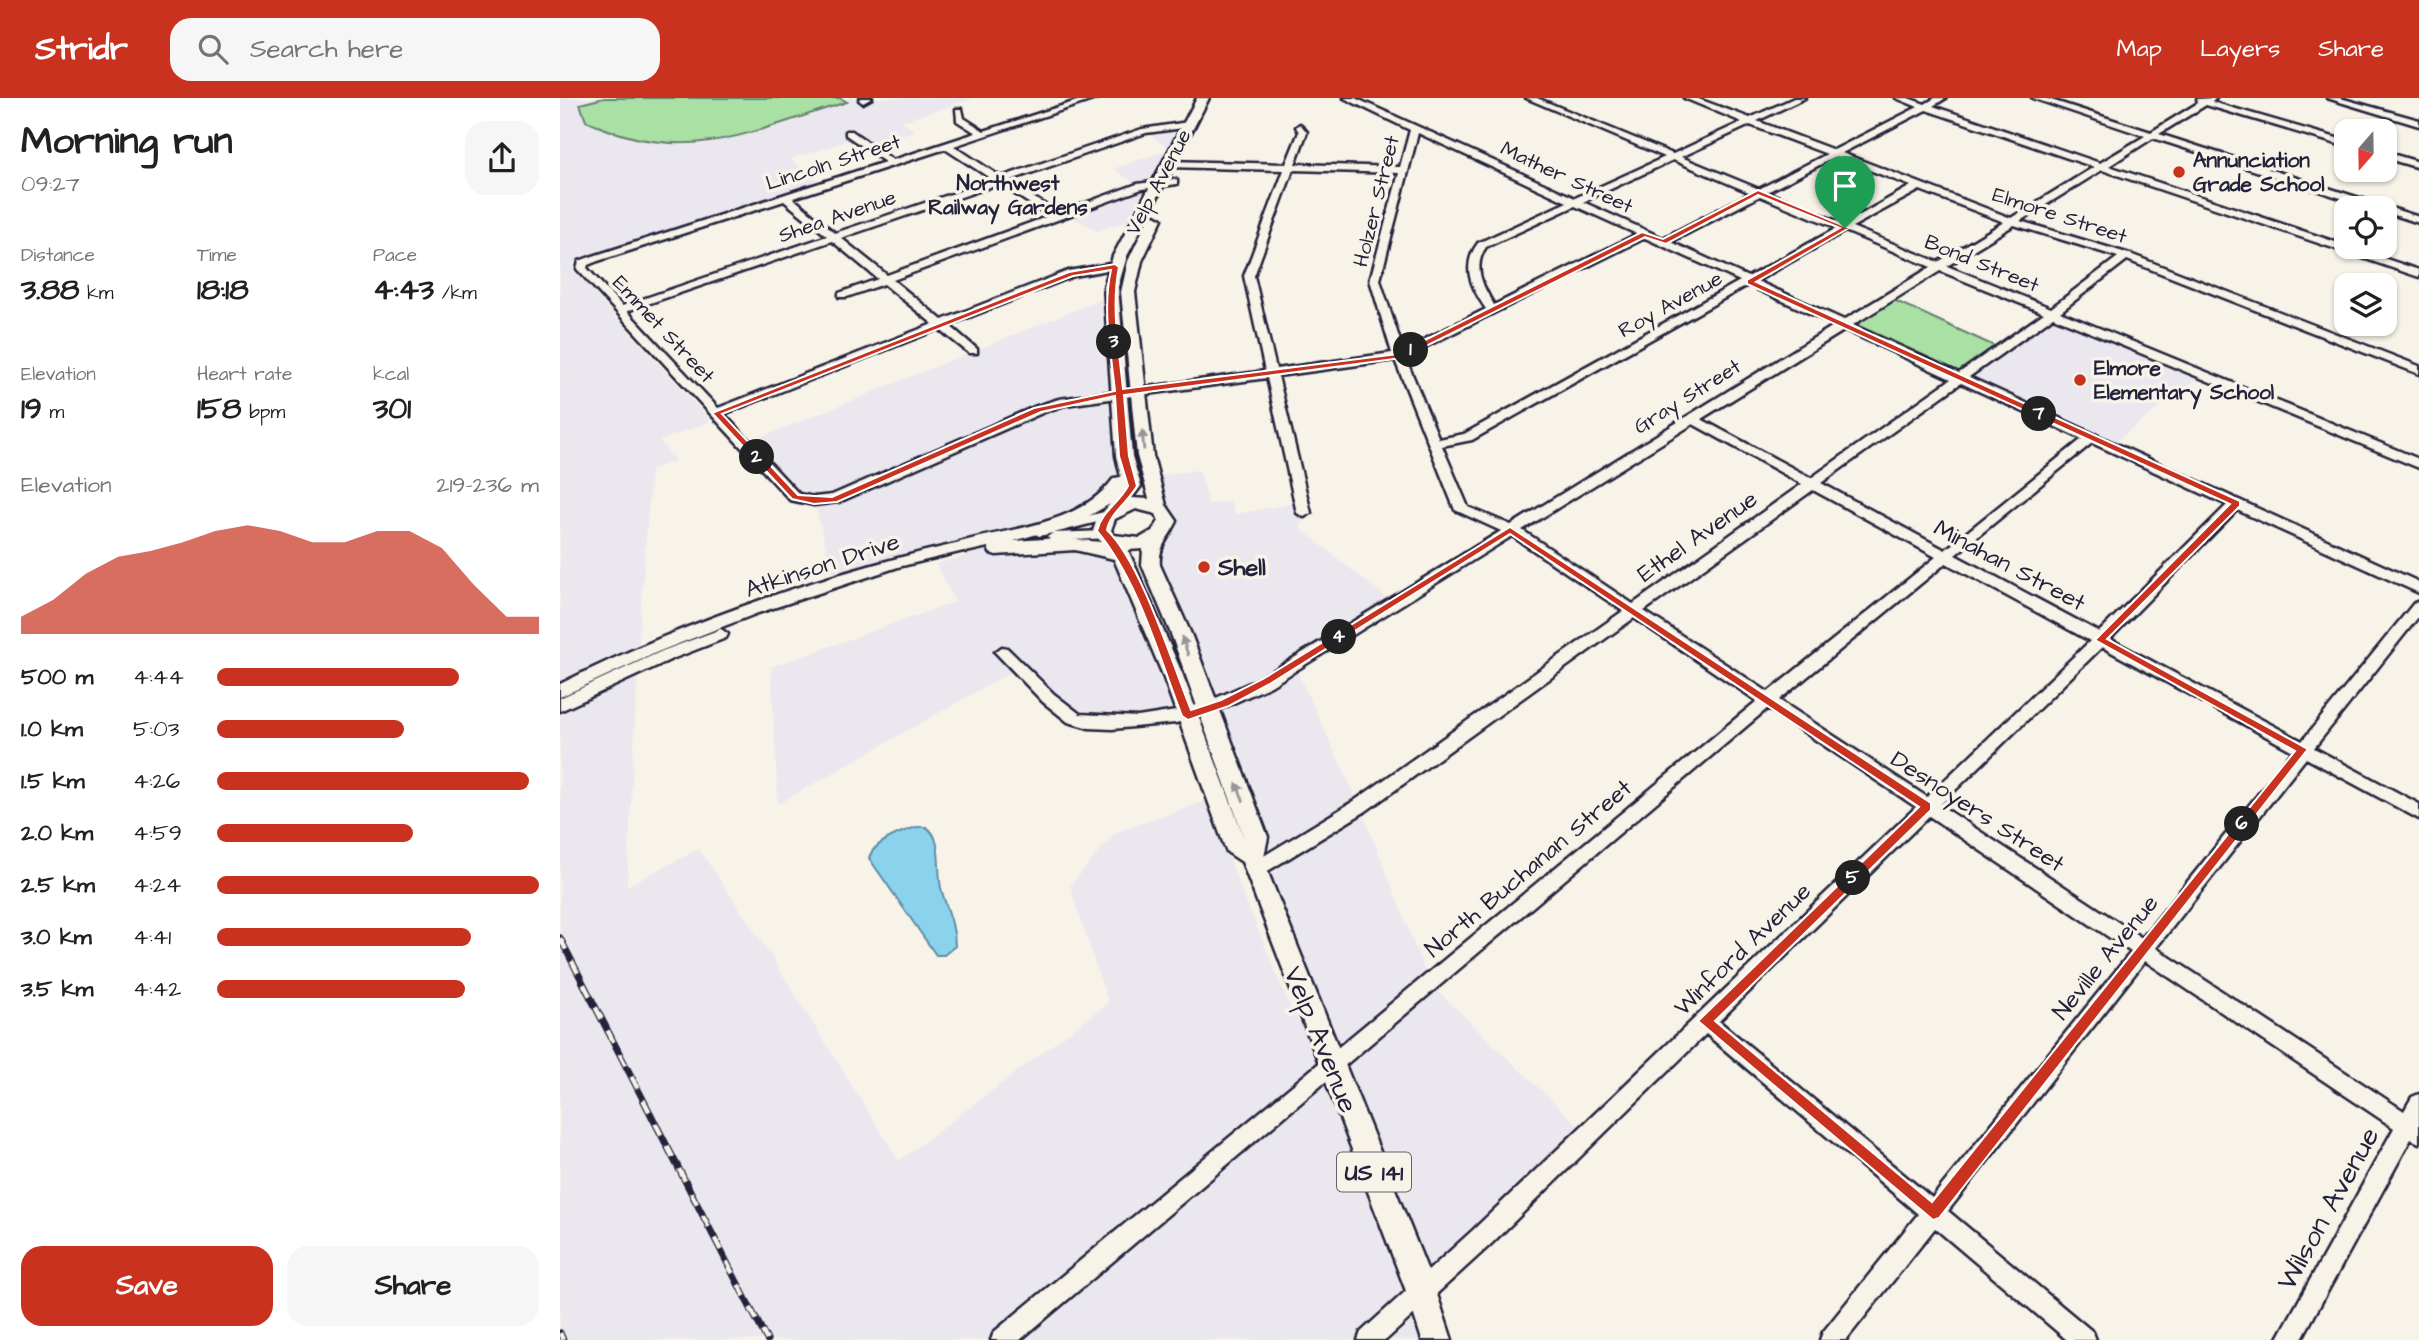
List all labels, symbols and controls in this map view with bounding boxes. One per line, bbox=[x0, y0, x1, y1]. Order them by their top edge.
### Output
search box bbox=[170, 18, 660, 81]
text: Stridr bbox=[35, 26, 128, 72]
icon: search bbox=[194, 30, 232, 68]
text: Search here bbox=[250, 31, 403, 67]
text: Map bbox=[2117, 32, 2162, 66]
text: Layers bbox=[2200, 32, 2280, 66]
text: Share bbox=[2318, 32, 2384, 66]
text: Morning run bbox=[21, 116, 233, 168]
north arrow bbox=[2334, 119, 2398, 182]
map controls bbox=[2334, 119, 2397, 336]
button: share bbox=[465, 121, 539, 195]
street label: Velp Avenue bbox=[1118, 124, 1199, 241]
street label: Lincoln Street bbox=[762, 127, 905, 198]
street label: Holzer Street bbox=[1346, 132, 1407, 270]
street label: Mather Street bbox=[1496, 134, 1638, 221]
place label: Annunciation Grade School bbox=[2193, 146, 2325, 199]
pin bbox=[1815, 156, 1875, 228]
marker: Annunciation Grade School bbox=[2171, 164, 2187, 180]
icon: arrive bbox=[1826, 167, 1864, 205]
text: 09:27 bbox=[21, 168, 80, 200]
district label: Northwest Railway Gardens bbox=[928, 169, 1088, 225]
street label: Elmore Street bbox=[1989, 180, 2131, 251]
street label: Shea Avenue bbox=[774, 183, 900, 250]
button: locate bbox=[2334, 196, 2397, 259]
street label: Bond Street bbox=[1920, 227, 2044, 300]
text: Distance bbox=[21, 242, 95, 269]
text: Time bbox=[197, 242, 237, 269]
text: Pace bbox=[373, 242, 417, 269]
street label: Roy Avenue bbox=[1613, 264, 1729, 347]
text: 3.88 bbox=[21, 269, 79, 311]
text: 18:18 bbox=[197, 269, 249, 311]
text: 4:43 bbox=[373, 269, 434, 311]
street label: Emmet Street bbox=[606, 269, 722, 390]
button: layers bbox=[2334, 273, 2397, 336]
text: km bbox=[79, 280, 113, 307]
text: /km bbox=[434, 280, 477, 307]
pin: 3 bbox=[1096, 324, 1132, 360]
text: 3 bbox=[1109, 328, 1118, 355]
pin: 1 bbox=[1394, 332, 1428, 368]
text: 1 bbox=[1409, 336, 1412, 363]
street label: Gray Street bbox=[1628, 352, 1748, 443]
place label: Elmore Elementary School bbox=[2094, 354, 2275, 410]
text: Elevation bbox=[21, 361, 96, 388]
text: Heart rate bbox=[197, 361, 292, 388]
text: kcal bbox=[373, 361, 409, 388]
marker: Elmore Elementary School bbox=[2072, 372, 2088, 388]
text: 19 bbox=[21, 388, 42, 430]
text: 158 bbox=[197, 388, 242, 430]
text: 301 bbox=[373, 388, 411, 430]
pin: 7 bbox=[2022, 396, 2056, 432]
text: m bbox=[42, 399, 64, 426]
text: bpm bbox=[242, 399, 285, 426]
text: 7 bbox=[2033, 400, 2044, 427]
one-way arrow bbox=[1137, 429, 1148, 451]
pin: 2 bbox=[740, 440, 774, 474]
text: 2 bbox=[751, 443, 762, 470]
text: Elevation bbox=[21, 469, 112, 501]
text: 219–236 m bbox=[436, 469, 539, 501]
street label: Ethel Avenue bbox=[1630, 483, 1765, 591]
street label: Minahan Street bbox=[1928, 512, 2092, 620]
street label: Atkinson Drive bbox=[741, 525, 904, 607]
place label: Shell bbox=[1217, 551, 1266, 585]
marker: Shell bbox=[1196, 559, 1212, 575]
pin: 4 bbox=[1322, 620, 1356, 654]
text: 4 bbox=[1332, 623, 1345, 650]
one-way arrow bbox=[1179, 635, 1190, 656]
text: 500 m bbox=[21, 661, 93, 693]
text: 4:44 bbox=[133, 661, 184, 693]
text: 1.0 km bbox=[21, 713, 83, 745]
text: 5:03 bbox=[133, 713, 179, 745]
street label: Desnoyers Street bbox=[1883, 743, 2071, 882]
text: 1.5 km bbox=[21, 765, 85, 797]
text: 4:26 bbox=[133, 765, 180, 797]
street label: North Buchanan Street bbox=[1418, 772, 1640, 966]
one-way arrow bbox=[1234, 782, 1245, 803]
pin: 6 bbox=[2224, 806, 2260, 842]
text: 6 bbox=[2236, 810, 2247, 837]
text: 2.0 km bbox=[21, 817, 93, 849]
text: 4:59 bbox=[133, 817, 182, 849]
pin: 5 bbox=[1836, 860, 1870, 896]
text: 5 bbox=[1846, 864, 1859, 891]
text: 2.5 km bbox=[21, 869, 95, 901]
text: 4:24 bbox=[133, 869, 181, 901]
street label: Winford Avenue bbox=[1666, 875, 1819, 1024]
street label: Neville Avenue bbox=[2045, 888, 2167, 1027]
text: 3.0 km bbox=[21, 921, 92, 953]
text: 4:41 bbox=[133, 921, 171, 953]
street label: Velp Avenue bbox=[1274, 960, 1368, 1119]
text: 3.5 km bbox=[21, 973, 93, 1005]
text: 4:42 bbox=[133, 973, 181, 1005]
street label: Wilson Avenue bbox=[2267, 1120, 2389, 1297]
road number: US 141 bbox=[1337, 1152, 1411, 1191]
button: Save bbox=[21, 1246, 273, 1326]
button: Share bbox=[287, 1246, 539, 1326]

